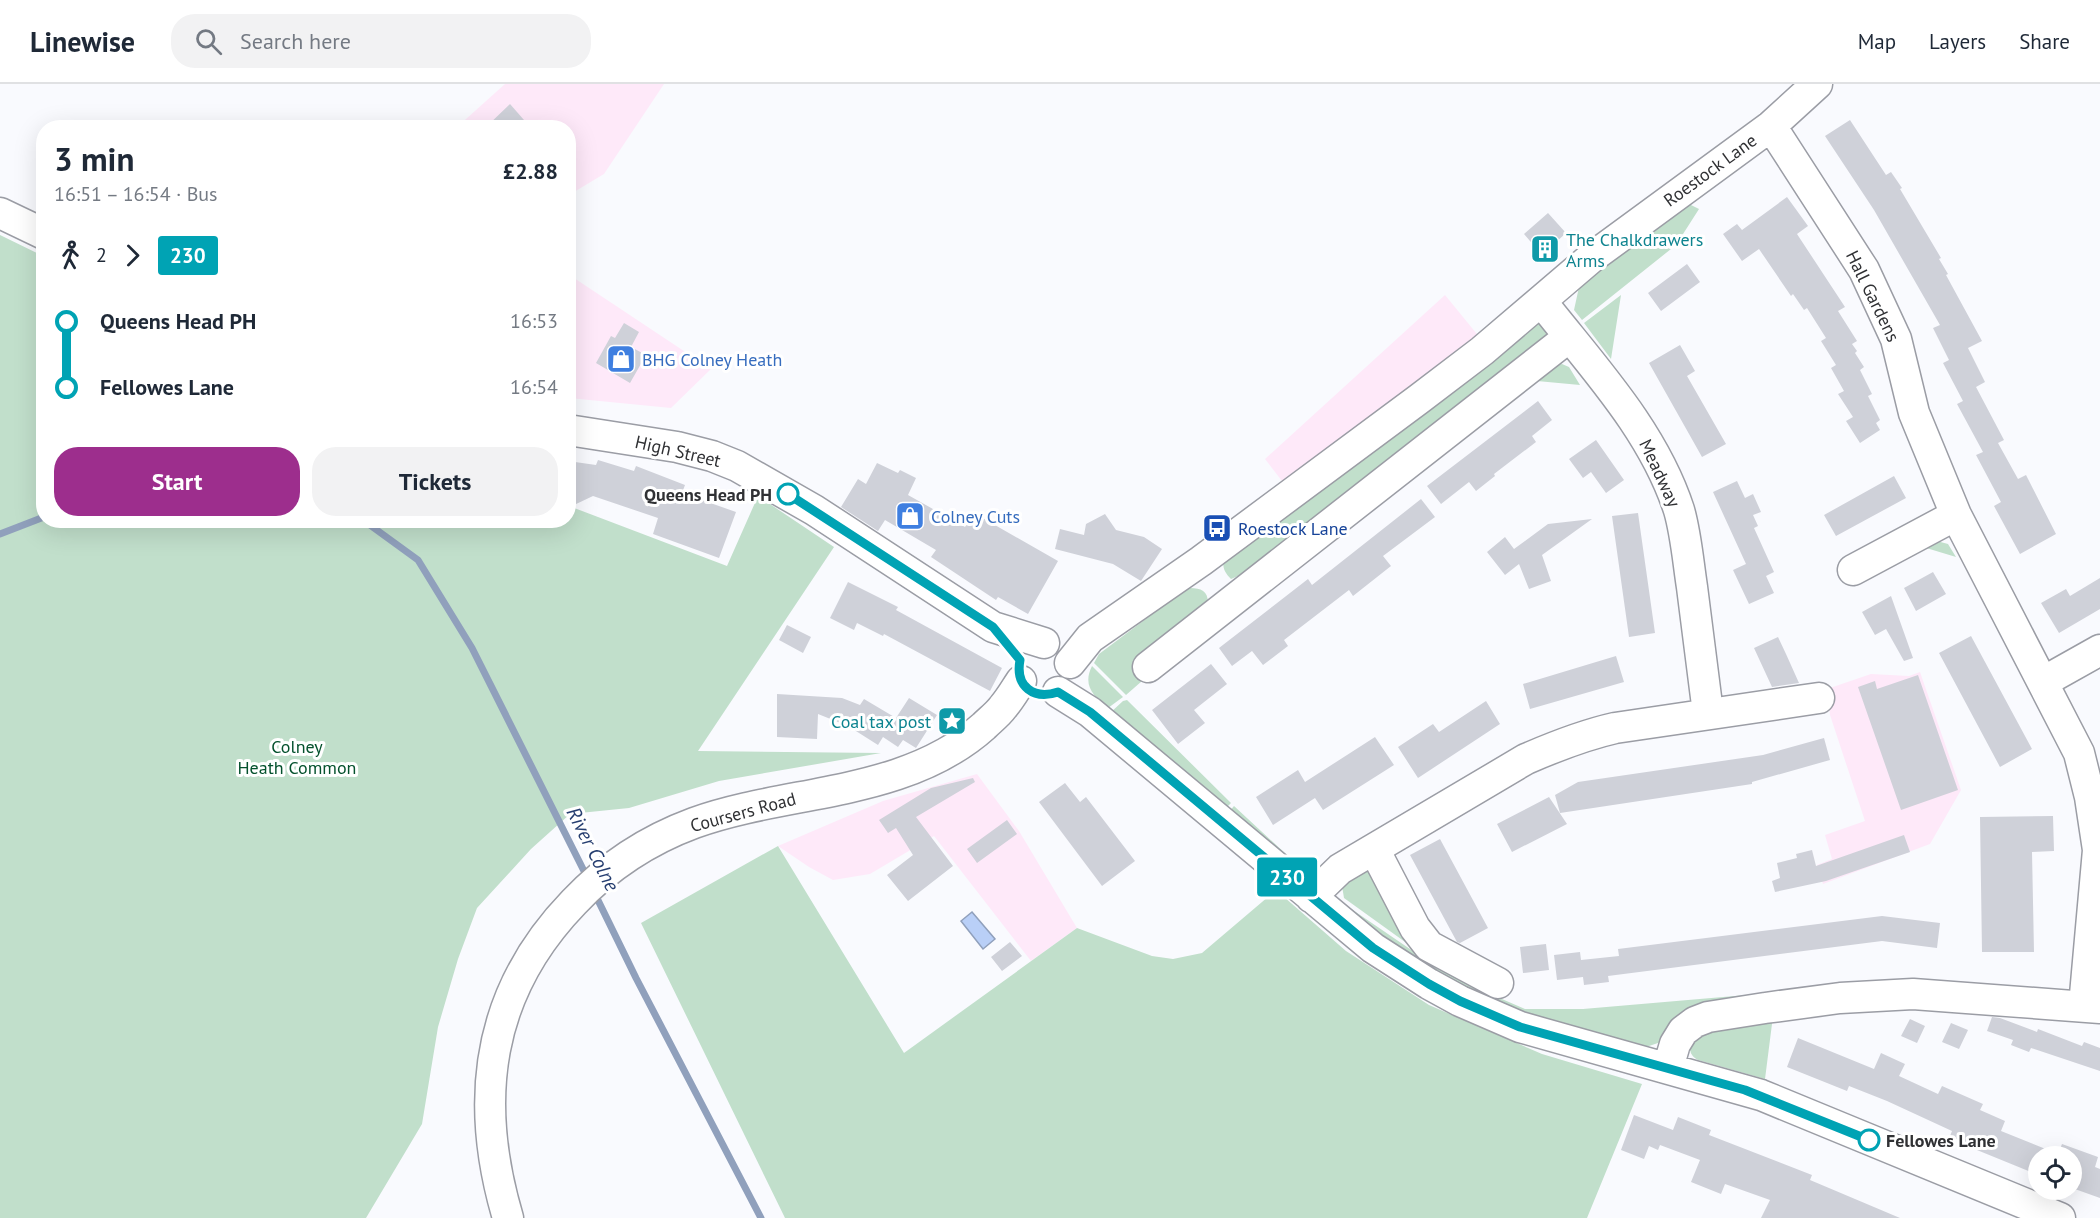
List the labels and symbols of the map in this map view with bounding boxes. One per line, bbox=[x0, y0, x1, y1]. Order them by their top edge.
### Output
street label: Roestock Lane bbox=[1659, 128, 1761, 212]
place label: The Chalkdrawers Arms bbox=[1566, 228, 1703, 272]
building icon: The Chalkdrawers Arms bbox=[1529, 233, 1561, 265]
street label: Hall Gardens bbox=[1841, 247, 1905, 345]
shop icon: BHG Colney Heath bbox=[605, 343, 637, 375]
place label: BHG Colney Heath bbox=[642, 348, 782, 371]
street label: High Street bbox=[633, 430, 723, 472]
street label: Meadway bbox=[1634, 435, 1686, 511]
place label: Queens Head PH bbox=[644, 483, 772, 506]
marker: Queens Head PH bbox=[777, 483, 799, 505]
shop icon: Colney Cuts bbox=[894, 500, 926, 532]
place label: Colney Cuts bbox=[931, 505, 1020, 528]
bus stop icon: Roestock Lane bbox=[1201, 512, 1233, 544]
place label: Roestock Lane bbox=[1238, 517, 1348, 540]
place icon: Coal tax post bbox=[936, 705, 968, 737]
place label: Coal tax post bbox=[831, 710, 931, 733]
park label: Colney Heath Common bbox=[238, 735, 356, 779]
street label: Coursers Road bbox=[688, 787, 798, 837]
water label: River Colne bbox=[561, 803, 626, 896]
line badge: 230 bbox=[1252, 858, 1322, 896]
marker: Fellowes Lane bbox=[1858, 1129, 1880, 1151]
place label: Fellowes Lane bbox=[1886, 1129, 1996, 1152]

